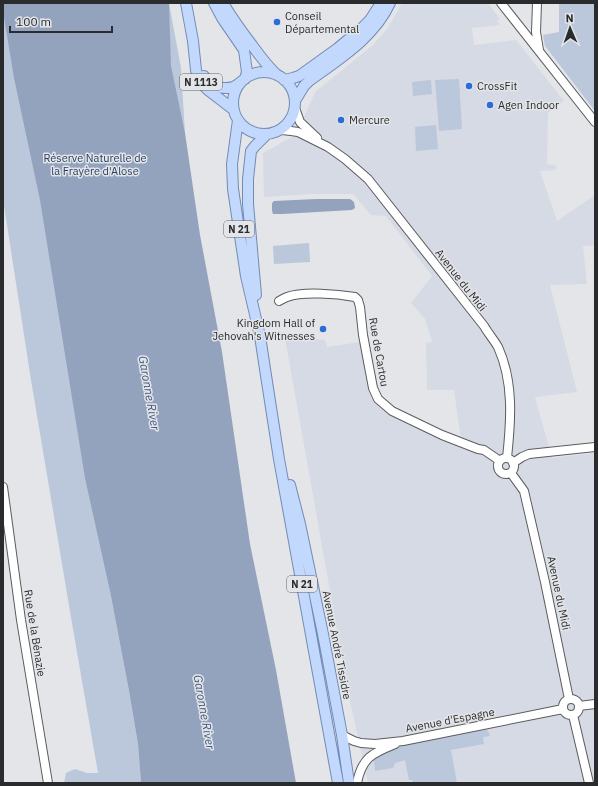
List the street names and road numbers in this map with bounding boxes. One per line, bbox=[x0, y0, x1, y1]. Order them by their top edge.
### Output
road number: N 1113 bbox=[180, 74, 222, 90]
road number: N 21 bbox=[224, 221, 254, 237]
street label: Avenue du Midi bbox=[432, 246, 490, 314]
street label: Rue de Cartou bbox=[366, 316, 392, 388]
street label: Avenue du Midi bbox=[544, 555, 574, 631]
road number: N 21 bbox=[287, 576, 317, 592]
street label: Rue de la Bénazie bbox=[21, 589, 49, 677]
street label: Avenue André Tissidre bbox=[320, 589, 354, 701]
street label: Avenue d'Espagne bbox=[404, 704, 496, 736]

